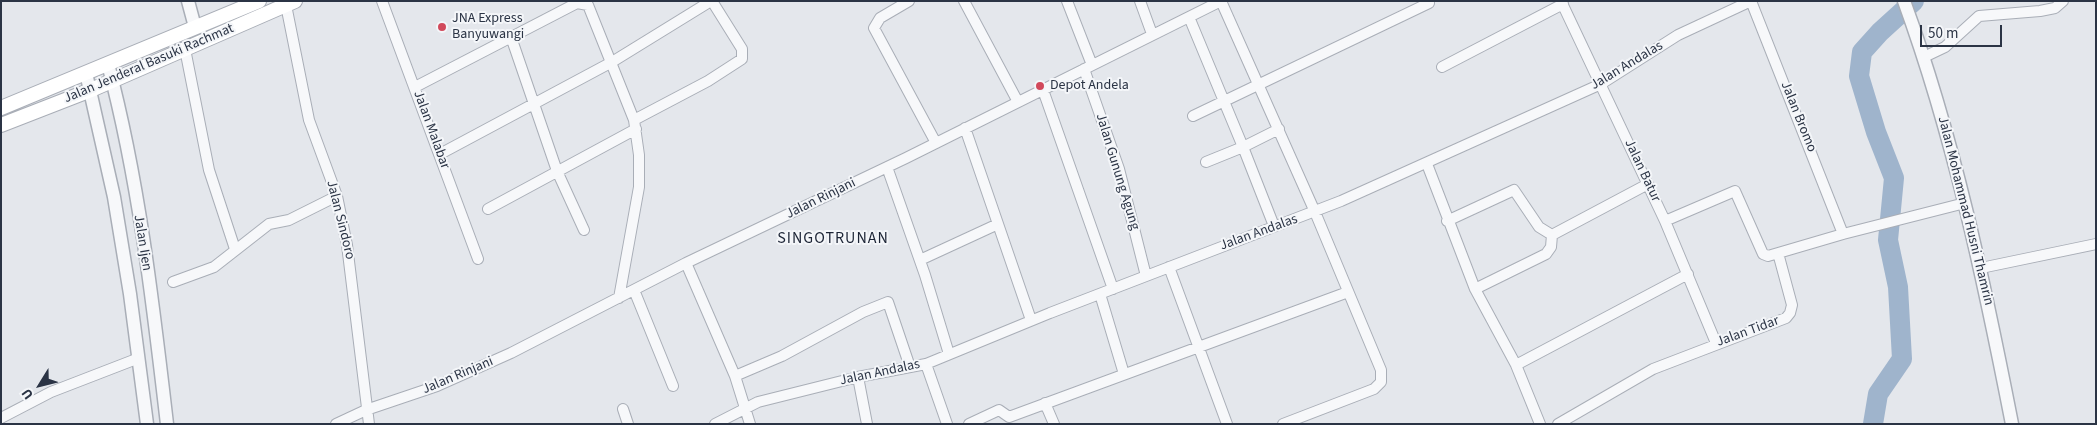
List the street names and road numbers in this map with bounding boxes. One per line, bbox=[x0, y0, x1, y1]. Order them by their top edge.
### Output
street label: Jalan Jenderal Basuki Rachmat bbox=[62, 21, 236, 107]
street label: Jalan Andalas bbox=[1588, 38, 1666, 94]
street label: Jalan Bromo bbox=[1776, 79, 1820, 155]
street label: Jalan Malabar bbox=[409, 89, 453, 171]
street label: Jalan Gunung Agung bbox=[1091, 112, 1143, 232]
street label: Jalan Mohammad Husni Thamrin bbox=[1933, 115, 1997, 307]
street label: Jalan Batur bbox=[1620, 137, 1664, 205]
street label: Jalan Rinjani bbox=[783, 175, 859, 223]
street label: Jalan Sindoro bbox=[322, 179, 358, 261]
street label: Jalan Andalas bbox=[1218, 211, 1300, 255]
street label: Jalan Ijen bbox=[129, 214, 155, 272]
street label: Jalan Tidar bbox=[1714, 313, 1782, 351]
street label: Jalan Rinjani bbox=[420, 354, 496, 398]
street label: Jalan Andalas bbox=[838, 356, 922, 390]

